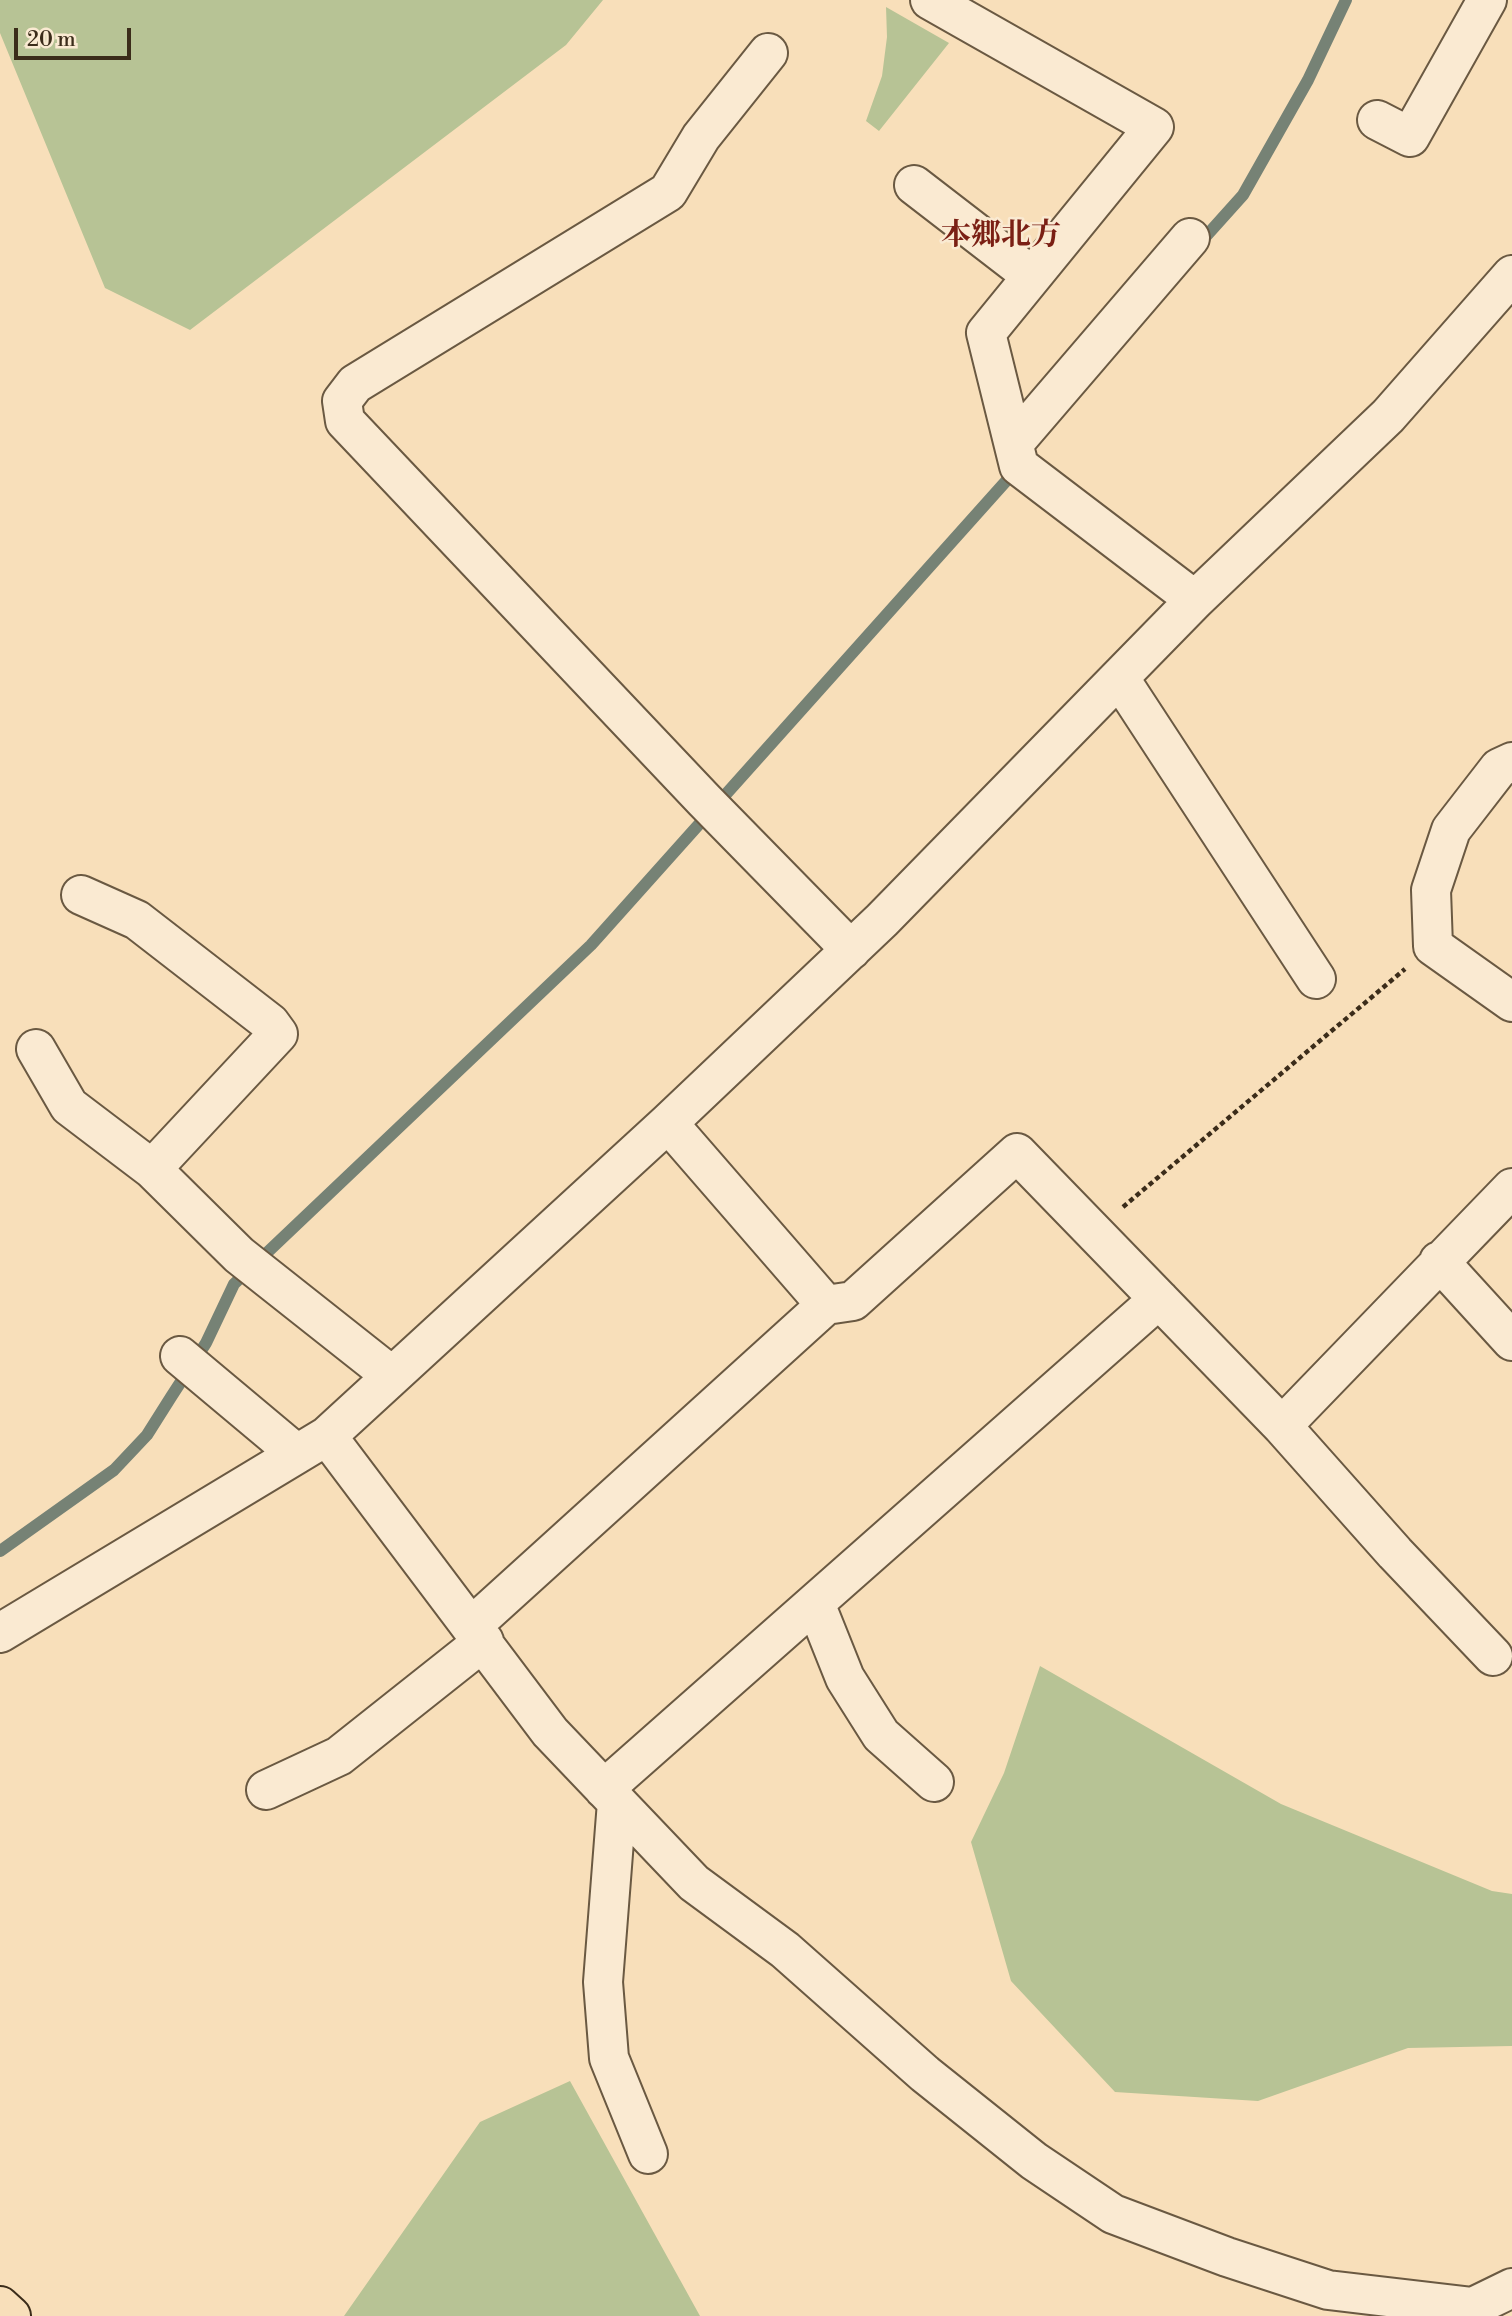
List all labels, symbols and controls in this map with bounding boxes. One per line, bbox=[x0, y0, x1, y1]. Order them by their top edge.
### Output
scale bar bbox=[18, 14, 135, 58]
text: 20 m bbox=[27, 27, 76, 53]
district label: 本郷北方 bbox=[941, 219, 1061, 255]

